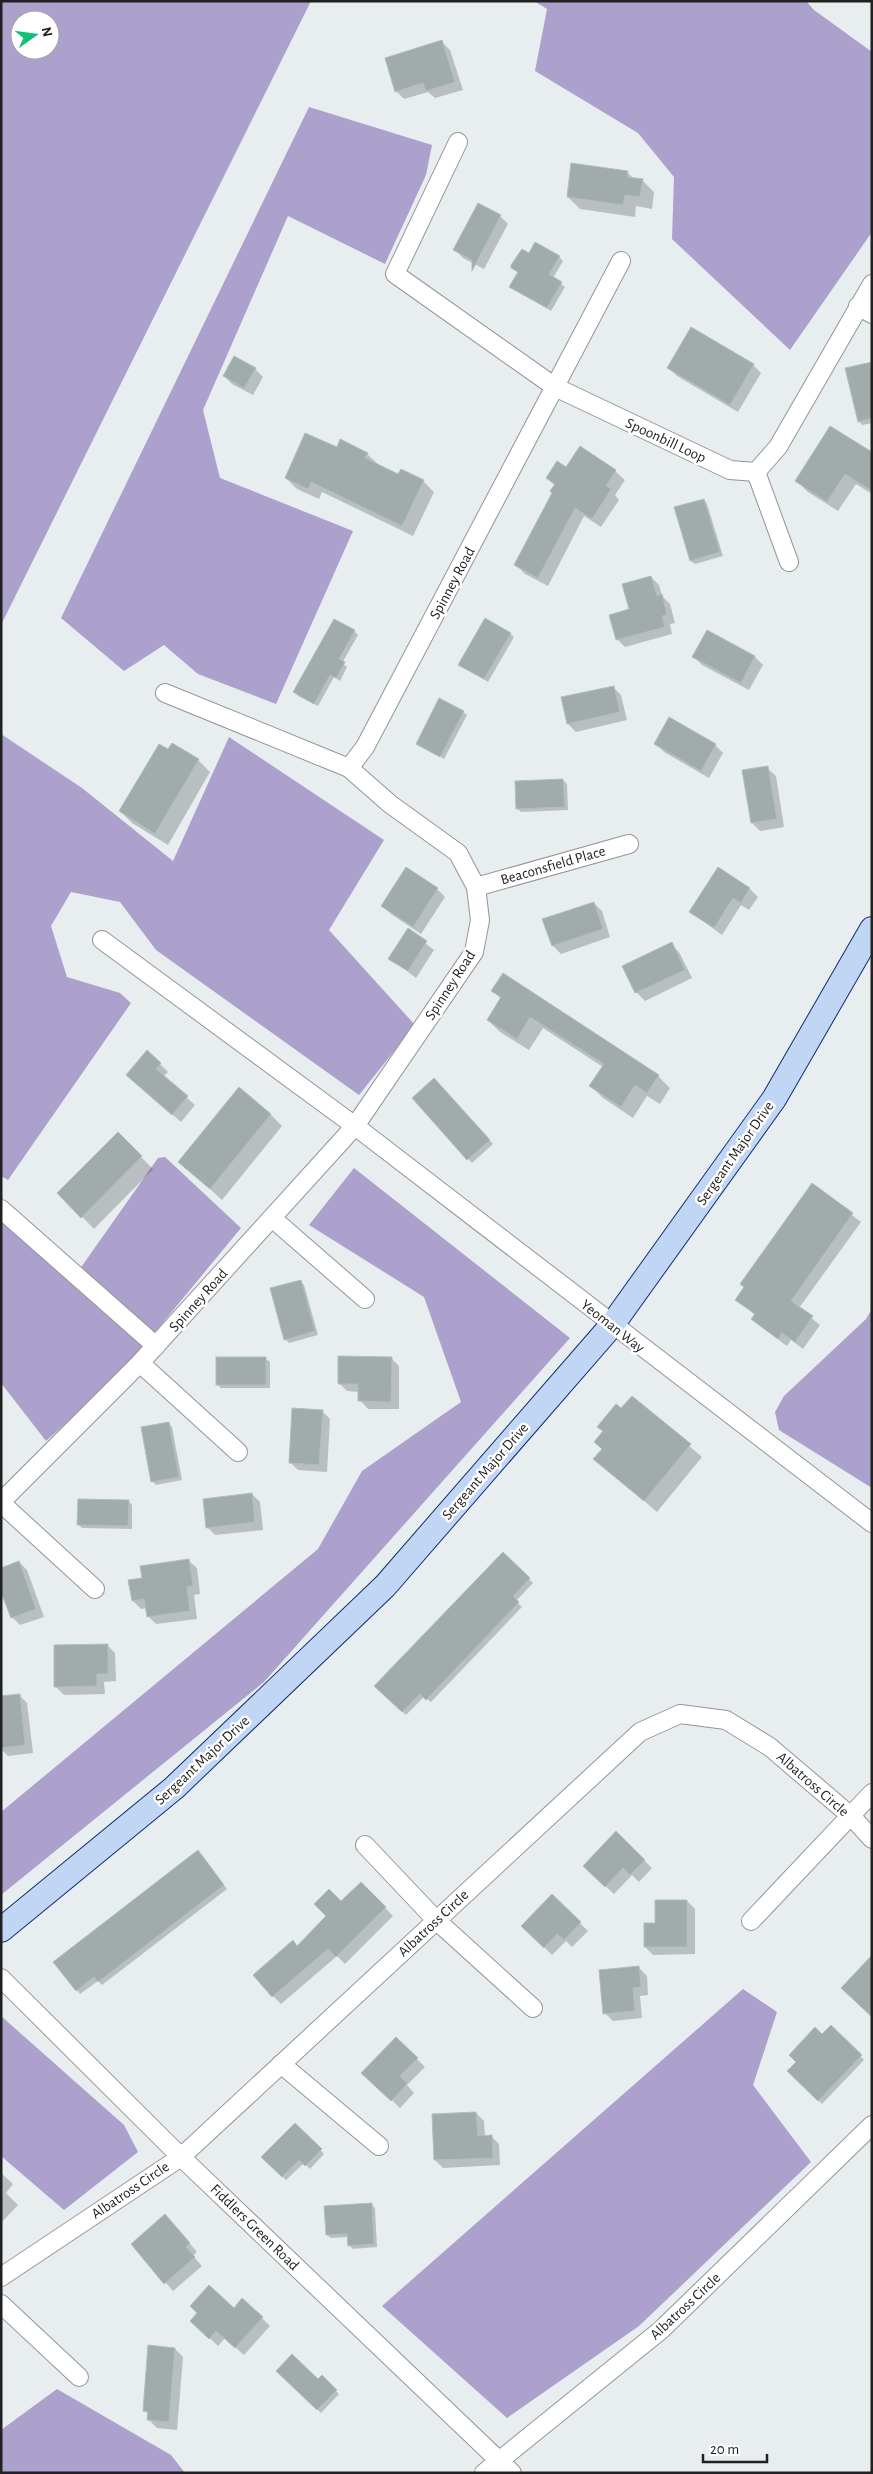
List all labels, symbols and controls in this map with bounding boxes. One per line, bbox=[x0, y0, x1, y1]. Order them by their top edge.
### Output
north arrow bbox=[10, 10, 60, 60]
text: N bbox=[39, 26, 55, 39]
street label: Spoonbill Loop bbox=[623, 415, 708, 466]
street label: Spinney Road bbox=[427, 545, 478, 622]
street label: Beaconsfield Place bbox=[499, 843, 607, 888]
street label: Spinney Road bbox=[423, 948, 478, 1023]
street label: Sergeant Major Drive bbox=[694, 1099, 777, 1208]
street label: Spinney Road bbox=[166, 1266, 231, 1335]
street label: Yeoman Way bbox=[578, 1297, 648, 1356]
street label: Sergeant Major Drive bbox=[439, 1420, 531, 1523]
street label: Sergeant Major Drive bbox=[152, 1713, 252, 1808]
street label: Albatross Circle bbox=[774, 1749, 852, 1820]
street label: Albatross Circle bbox=[395, 1887, 472, 1960]
street label: Albatross Circle bbox=[89, 2159, 172, 2222]
street label: Fiddlers Green Road bbox=[208, 2181, 302, 2273]
street label: Albatross Circle bbox=[647, 2270, 724, 2343]
scale bar bbox=[703, 2432, 767, 2464]
text: 20 m bbox=[710, 2442, 739, 2457]

